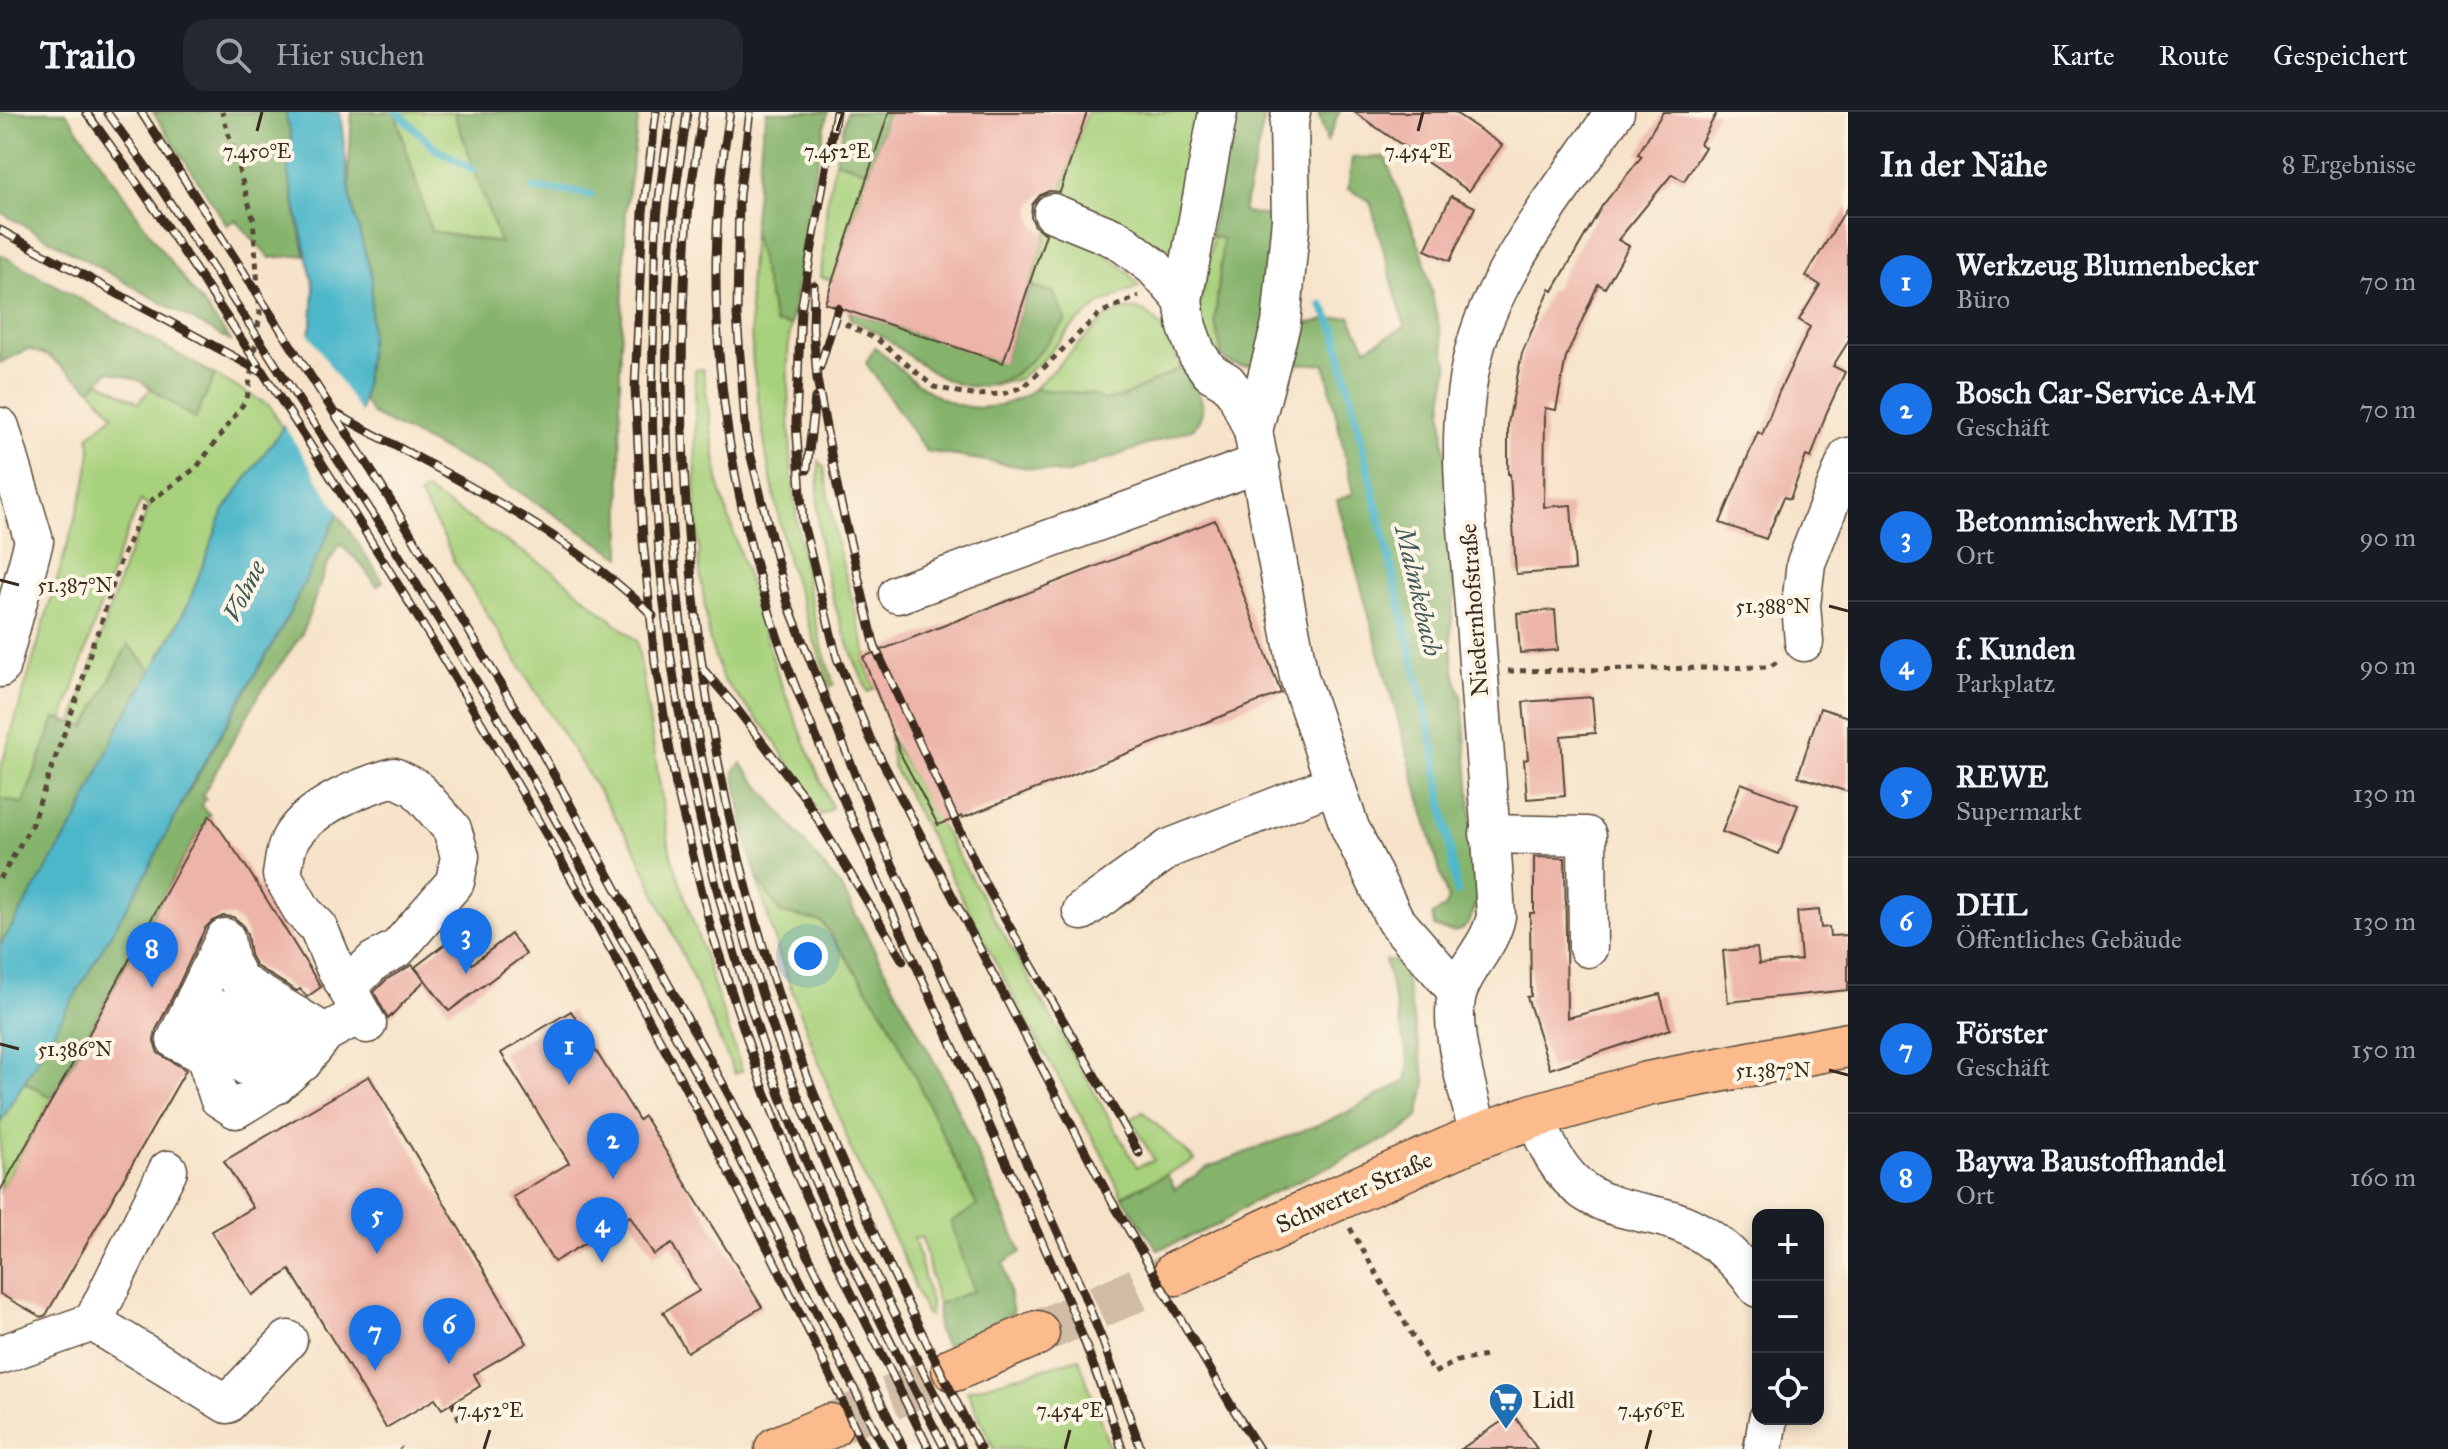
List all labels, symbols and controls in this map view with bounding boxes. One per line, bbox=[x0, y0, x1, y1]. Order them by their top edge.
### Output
search box bbox=[183, 19, 743, 91]
text: Trailo bbox=[40, 32, 135, 78]
icon: search bbox=[211, 33, 255, 77]
text: Hier suchen bbox=[275, 37, 425, 73]
text: Karte bbox=[2051, 38, 2115, 73]
text: Route bbox=[2159, 38, 2229, 73]
text: Gespeichert bbox=[2273, 38, 2408, 73]
text: 7.450°E bbox=[223, 139, 291, 163]
text: 7.452°E bbox=[804, 139, 870, 163]
text: 7.454°E bbox=[1384, 139, 1452, 163]
text: In der Nähe bbox=[1880, 144, 2047, 185]
text: 8 Ergebnisse bbox=[2282, 148, 2416, 180]
text: Werkzeug Blumenbecker bbox=[1956, 247, 2258, 283]
text: 1 bbox=[1901, 265, 1911, 297]
text: 70 m bbox=[2360, 265, 2416, 297]
text: Büro bbox=[1956, 283, 2010, 315]
text: Bosch Car-Service A+M bbox=[1956, 375, 2256, 411]
text: 2 bbox=[1900, 393, 1912, 425]
text: 70 m bbox=[2360, 393, 2416, 425]
text: Geschäft bbox=[1956, 411, 2050, 443]
text: Betonmischwerk MTB bbox=[1956, 503, 2239, 539]
water label: Malmkebach bbox=[1388, 520, 1450, 659]
text: 3 bbox=[1901, 521, 1911, 553]
text: 90 m bbox=[2359, 521, 2416, 553]
street label: Niedernhofstraße bbox=[1453, 523, 1495, 697]
text: Ort bbox=[1956, 539, 1995, 571]
water label: Volme bbox=[215, 554, 273, 627]
text: 51.387°N bbox=[38, 573, 112, 597]
text: 51.388°N bbox=[1736, 594, 1810, 618]
text: f. Kunden bbox=[1956, 631, 2076, 667]
text: 4 bbox=[1899, 649, 1913, 681]
text: 90 m bbox=[2359, 649, 2416, 681]
text: Parkplatz bbox=[1956, 667, 2055, 699]
text: REWE bbox=[1956, 759, 2048, 795]
text: 5 bbox=[1900, 777, 1912, 809]
text: 130 m bbox=[2353, 777, 2416, 809]
text: Supermarkt bbox=[1956, 795, 2082, 827]
text: DHL bbox=[1956, 887, 2027, 923]
text: 6 bbox=[1899, 905, 1913, 937]
text: 130 m bbox=[2353, 905, 2416, 937]
pin: 3 bbox=[440, 908, 492, 974]
pin: 8 bbox=[126, 922, 178, 988]
text: Öffentliches Gebäude bbox=[1956, 923, 2182, 955]
your location bbox=[788, 936, 828, 976]
text: Förster bbox=[1956, 1015, 2047, 1051]
pin: 1 bbox=[543, 1019, 595, 1085]
text: 7 bbox=[1899, 1033, 1913, 1065]
text: 150 m bbox=[2351, 1033, 2416, 1065]
text: 51.386°N bbox=[38, 1037, 112, 1061]
text: Geschäft bbox=[1956, 1051, 2050, 1083]
text: 51.387°N bbox=[1736, 1058, 1810, 1082]
pin: 2 bbox=[587, 1113, 639, 1179]
text: Baywa Baustoffhandel bbox=[1956, 1143, 2225, 1179]
street label: Schwerter Straße bbox=[1271, 1144, 1437, 1240]
text: 8 bbox=[1899, 1161, 1913, 1193]
text: 160 m bbox=[2350, 1161, 2416, 1193]
text: Ort bbox=[1956, 1179, 1995, 1211]
pin: 5 bbox=[351, 1188, 403, 1254]
pin: 4 bbox=[576, 1197, 628, 1263]
map controls bbox=[1752, 1209, 1824, 1425]
button: + bbox=[1752, 1209, 1824, 1281]
button: − bbox=[1752, 1281, 1824, 1353]
pin: 6 bbox=[423, 1298, 475, 1364]
pin: 7 bbox=[349, 1305, 401, 1371]
button: locate bbox=[1752, 1353, 1824, 1425]
supermarket icon: Lidl bbox=[1487, 1381, 1525, 1431]
place label: Lidl bbox=[1532, 1385, 1575, 1415]
text: 7.452°E bbox=[457, 1398, 523, 1422]
text: 7.454°E bbox=[1036, 1398, 1104, 1422]
text: 7.456°E bbox=[1617, 1398, 1685, 1422]

